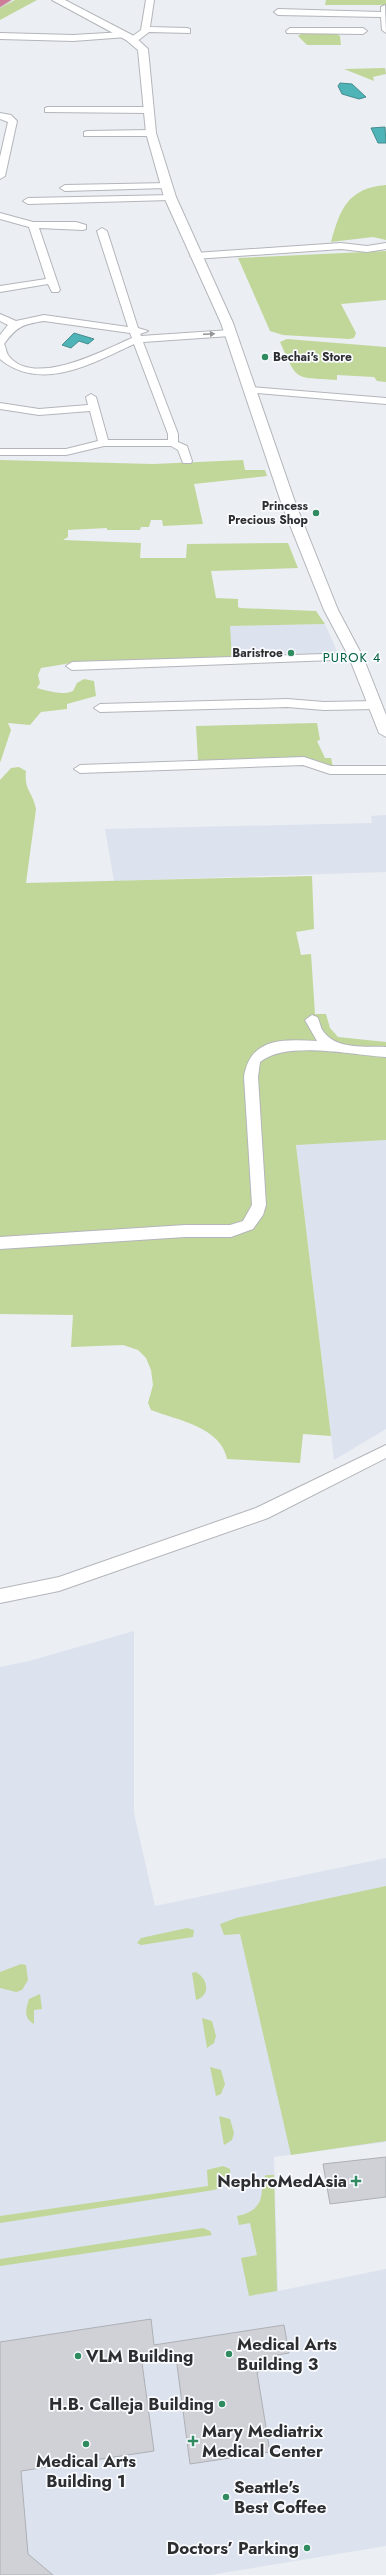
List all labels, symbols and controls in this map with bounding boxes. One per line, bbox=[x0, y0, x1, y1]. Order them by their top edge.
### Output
one-way arrow bbox=[203, 331, 216, 337]
place label: Bechai's Store bbox=[273, 348, 352, 366]
marker: Bechai's Store bbox=[260, 352, 270, 362]
place label: Princess Precious Shop bbox=[228, 497, 309, 529]
marker: Princess Precious Shop bbox=[311, 508, 321, 518]
place label: Baristroe bbox=[232, 644, 283, 662]
marker: Baristroe bbox=[286, 648, 296, 658]
district label: PUROK 4 bbox=[323, 648, 381, 667]
place label: NephroMedAsia bbox=[217, 2169, 347, 2193]
marker: NephroMedAsia bbox=[350, 2175, 362, 2187]
place label: Medical Arts Building 3 bbox=[237, 2332, 337, 2376]
place label: VLM Building bbox=[85, 2344, 193, 2368]
marker: Medical Arts Building 3 bbox=[224, 2349, 234, 2359]
marker: VLM Building bbox=[73, 2351, 83, 2361]
place label: H.B. Calleja Building bbox=[49, 2392, 214, 2416]
marker: H.B. Calleja Building bbox=[217, 2399, 227, 2409]
place label: Mary Mediatrix Medical Center bbox=[202, 2419, 324, 2463]
marker: Mary Mediatrix Medical Center bbox=[187, 2435, 199, 2447]
marker: Medical Arts Building 1 bbox=[81, 2439, 91, 2449]
place label: Medical Arts Building 1 bbox=[36, 2449, 136, 2493]
place label: Seattle's Best Coffee bbox=[234, 2475, 327, 2519]
marker: Seattle's Best Coffee bbox=[221, 2492, 231, 2502]
place label: Doctors’ Parking bbox=[167, 2536, 299, 2560]
marker: Doctors’ Parking bbox=[302, 2543, 312, 2553]

